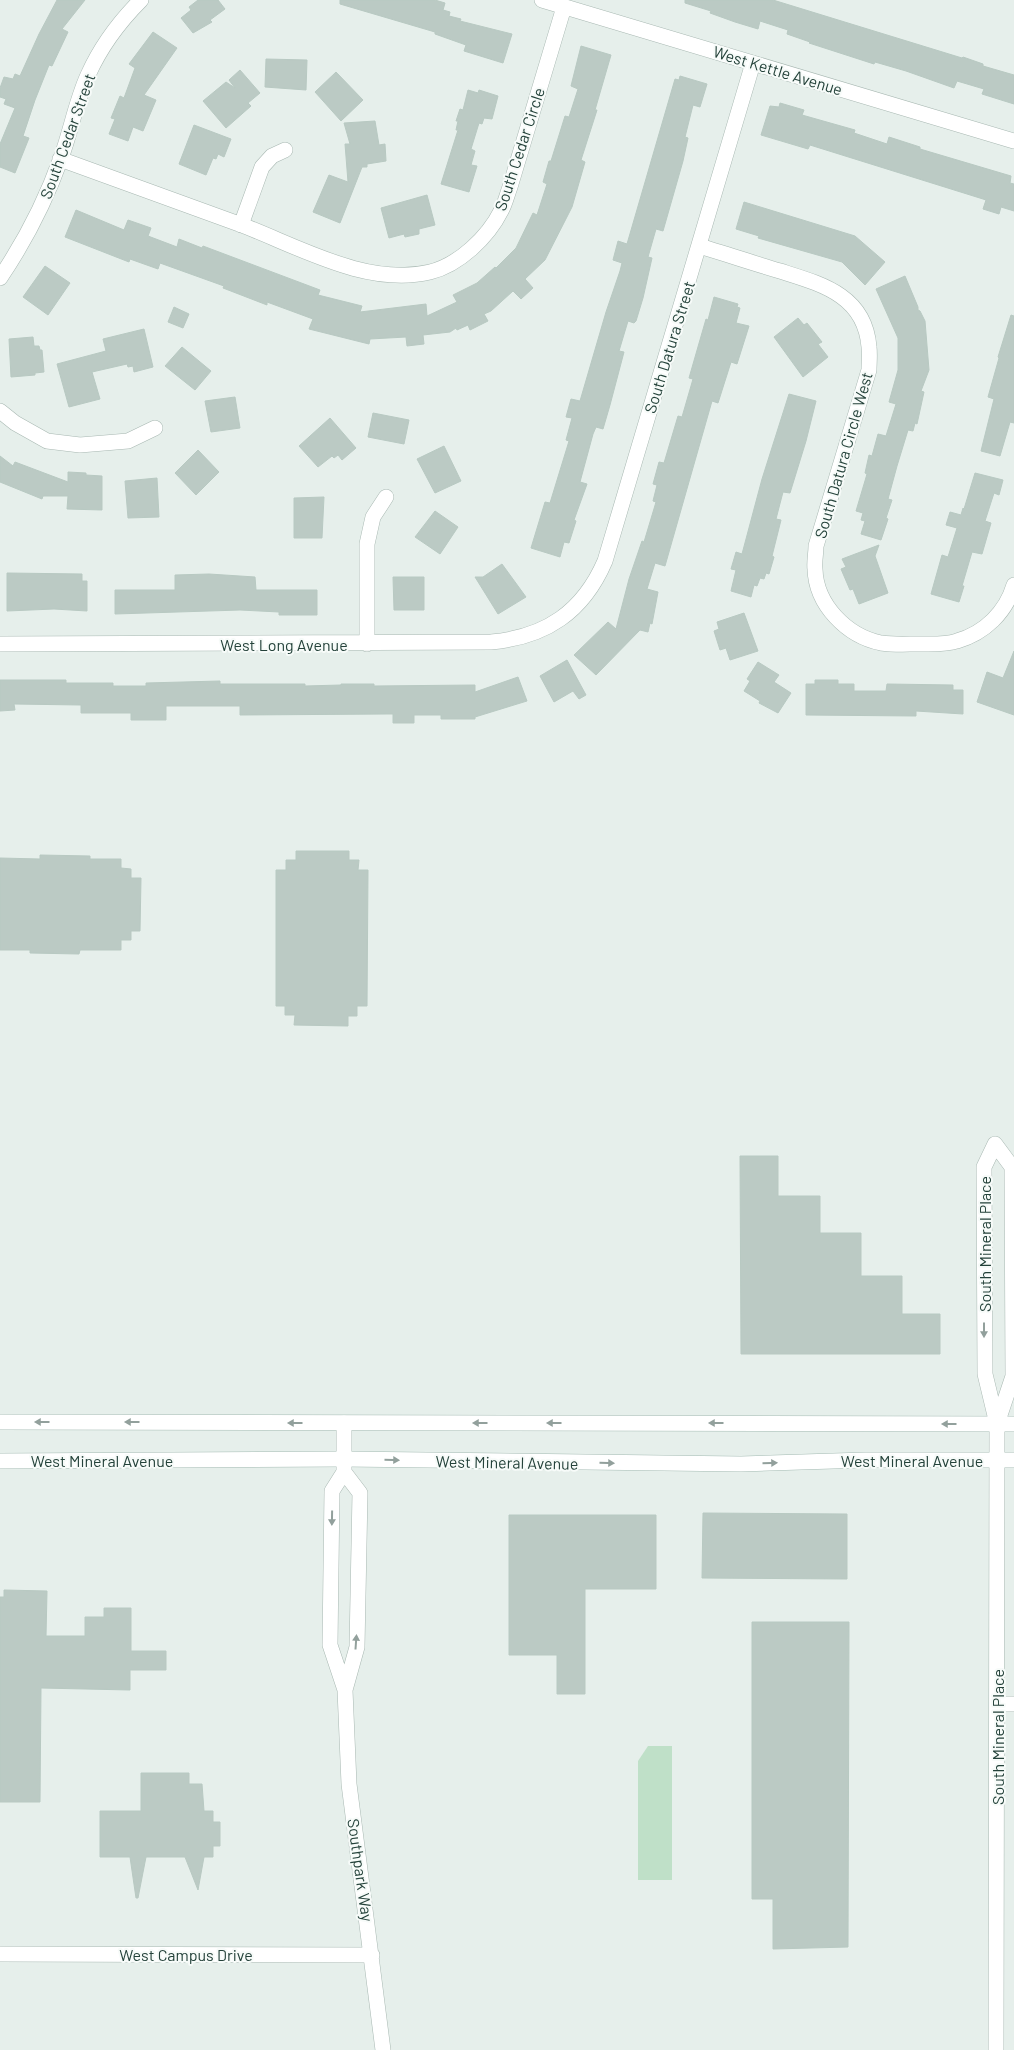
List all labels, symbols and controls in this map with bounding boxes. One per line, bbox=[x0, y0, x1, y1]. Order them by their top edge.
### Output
street label: West Kettle Avenue bbox=[711, 41, 845, 99]
street label: South Cedar Street bbox=[35, 71, 99, 201]
street label: South Cedar Circle bbox=[490, 85, 548, 213]
street label: South Datura Street bbox=[640, 278, 698, 416]
street label: South Datura Circle West bbox=[810, 370, 876, 540]
street label: West Long Avenue bbox=[220, 635, 348, 654]
street label: South Mineral Place bbox=[975, 1176, 994, 1312]
one-way arrow bbox=[980, 1323, 988, 1339]
one-way arrow bbox=[34, 1418, 50, 1426]
one-way arrow bbox=[124, 1418, 140, 1426]
one-way arrow bbox=[287, 1419, 303, 1427]
one-way arrow bbox=[471, 1419, 487, 1427]
one-way arrow bbox=[545, 1419, 561, 1427]
one-way arrow bbox=[708, 1419, 724, 1427]
one-way arrow bbox=[940, 1420, 956, 1428]
street label: West Mineral Avenue bbox=[31, 1451, 173, 1470]
street label: West Mineral Avenue bbox=[436, 1451, 578, 1473]
street label: West Mineral Avenue bbox=[841, 1451, 983, 1470]
one-way arrow bbox=[385, 1456, 401, 1464]
one-way arrow bbox=[762, 1458, 778, 1466]
one-way arrow bbox=[600, 1459, 616, 1467]
one-way arrow bbox=[327, 1510, 335, 1526]
one-way arrow bbox=[353, 1634, 361, 1650]
street label: South Mineral Place bbox=[988, 1669, 1007, 1805]
street label: Southpark Way bbox=[344, 1817, 378, 1923]
street label: West Campus Drive bbox=[119, 1945, 253, 1964]

